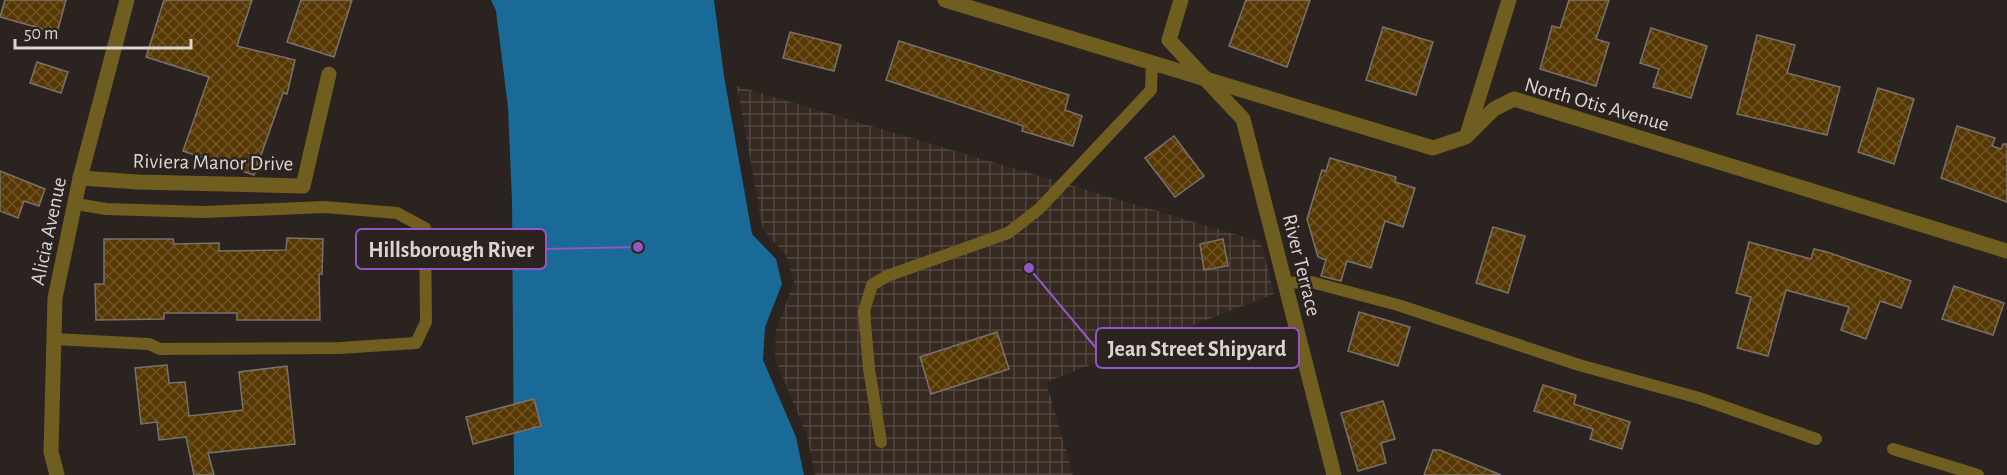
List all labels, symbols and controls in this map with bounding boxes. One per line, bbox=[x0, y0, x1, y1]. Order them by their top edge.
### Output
scale bar bbox=[15, 12, 190, 50]
text: 50 m bbox=[24, 25, 58, 43]
street label: North Otis Avenue bbox=[1522, 74, 1672, 135]
street label: Riviera Manor Drive bbox=[132, 151, 294, 174]
street label: Alicia Avenue bbox=[27, 175, 70, 287]
street label: River Terrace bbox=[1279, 212, 1324, 318]
callout: Hillsborough River bbox=[356, 229, 546, 269]
text: Hillsborough River bbox=[368, 239, 534, 261]
callout: Jean Street Shipyard bbox=[1096, 328, 1299, 368]
text: Jean Street Shipyard bbox=[1108, 338, 1287, 361]

